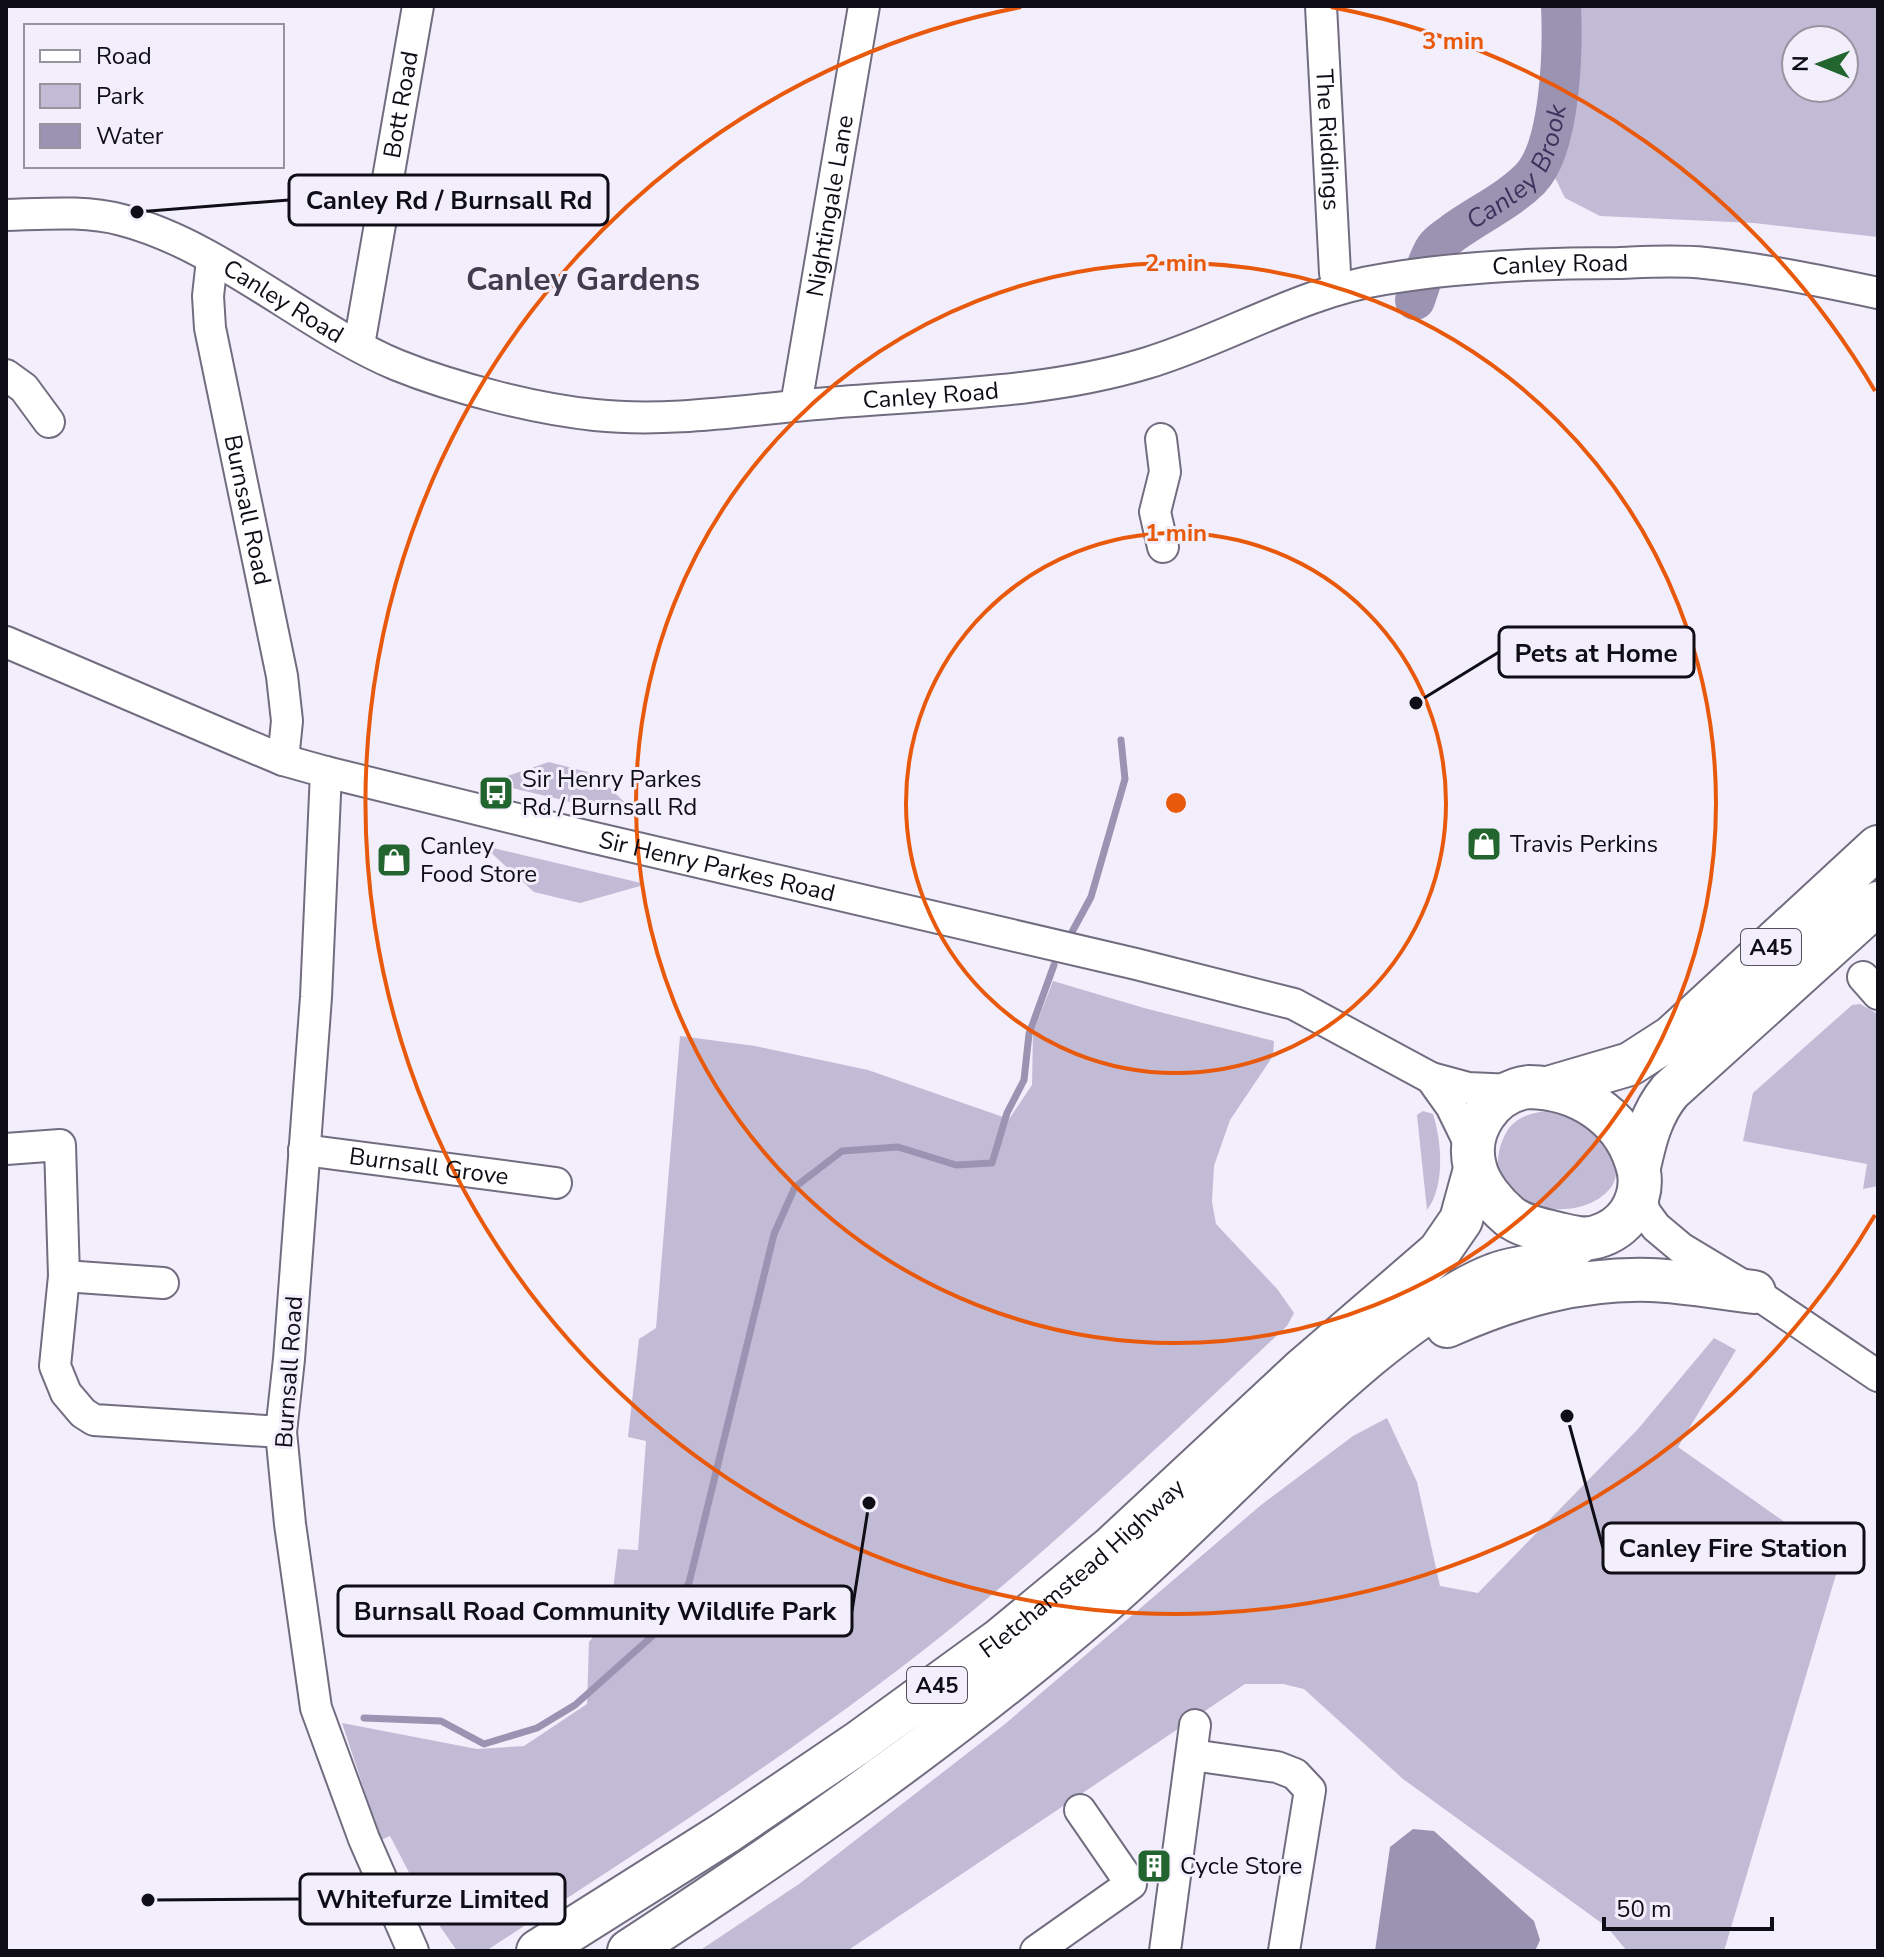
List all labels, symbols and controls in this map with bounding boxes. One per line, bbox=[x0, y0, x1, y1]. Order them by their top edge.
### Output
legend bbox=[24, 24, 284, 168]
north arrow bbox=[1780, 24, 1860, 104]
text: 3 min bbox=[1422, 25, 1484, 57]
text: Road bbox=[96, 40, 152, 72]
street label: Bott Road bbox=[376, 49, 426, 161]
text: N bbox=[1786, 55, 1816, 72]
street label: The Riddings bbox=[1308, 68, 1348, 211]
text: Park bbox=[96, 80, 145, 112]
water label: Canley Brook bbox=[1460, 101, 1575, 238]
street label: Nightingale Lane bbox=[799, 113, 861, 299]
text: Water bbox=[96, 120, 164, 152]
callout: Canley Rd / Burnsall Rd bbox=[289, 175, 608, 225]
text: Canley Rd / Burnsall Rd bbox=[306, 183, 592, 218]
text: 2 min bbox=[1145, 247, 1207, 279]
street label: Canley Road bbox=[1491, 247, 1629, 283]
street label: Canley Road bbox=[217, 252, 350, 351]
district label: Canley Gardens bbox=[466, 258, 700, 301]
street label: Canley Road bbox=[862, 374, 1000, 416]
street label: Burnsall Road bbox=[217, 432, 279, 588]
text: 1 min bbox=[1145, 517, 1207, 549]
callout: Pets at Home bbox=[1499, 627, 1694, 677]
text: Pets at Home bbox=[1514, 636, 1678, 671]
place label: Sir Henry Parkes Rd / Burnsall Rd bbox=[522, 763, 702, 823]
bus stop icon: Sir Henry Parkes Rd / Burnsall Rd bbox=[477, 774, 515, 812]
centre of rings bbox=[1162, 789, 1190, 817]
street label: Sir Henry Parkes Road bbox=[596, 823, 838, 909]
shop icon: Travis Perkins bbox=[1465, 825, 1503, 863]
place label: Travis Perkins bbox=[1510, 828, 1658, 860]
place label: Canley Food Store bbox=[420, 830, 537, 890]
shop icon: Canley Food Store bbox=[375, 841, 413, 879]
road number: A45 bbox=[1741, 929, 1801, 965]
street label: Burnsall Grove bbox=[347, 1140, 511, 1193]
street label: Burnsall Road bbox=[268, 1295, 310, 1449]
street label: Fletchamstead Highway bbox=[973, 1471, 1192, 1665]
callout: Canley Fire Station bbox=[1603, 1523, 1864, 1573]
text: Canley Fire Station bbox=[1619, 1531, 1847, 1566]
callout: Burnsall Road Community Wildlife Park bbox=[338, 1586, 852, 1636]
text: Burnsall Road Community Wildlife Park bbox=[354, 1594, 837, 1629]
road number: A45 bbox=[907, 1667, 967, 1703]
building icon: Cycle Store bbox=[1135, 1847, 1173, 1885]
place label: Cycle Store bbox=[1180, 1850, 1302, 1882]
callout: Whitefurze Limited bbox=[300, 1874, 565, 1924]
scale bar bbox=[1604, 1881, 1772, 1931]
text: Whitefurze Limited bbox=[317, 1882, 549, 1917]
text: 50 m bbox=[1616, 1893, 1672, 1925]

